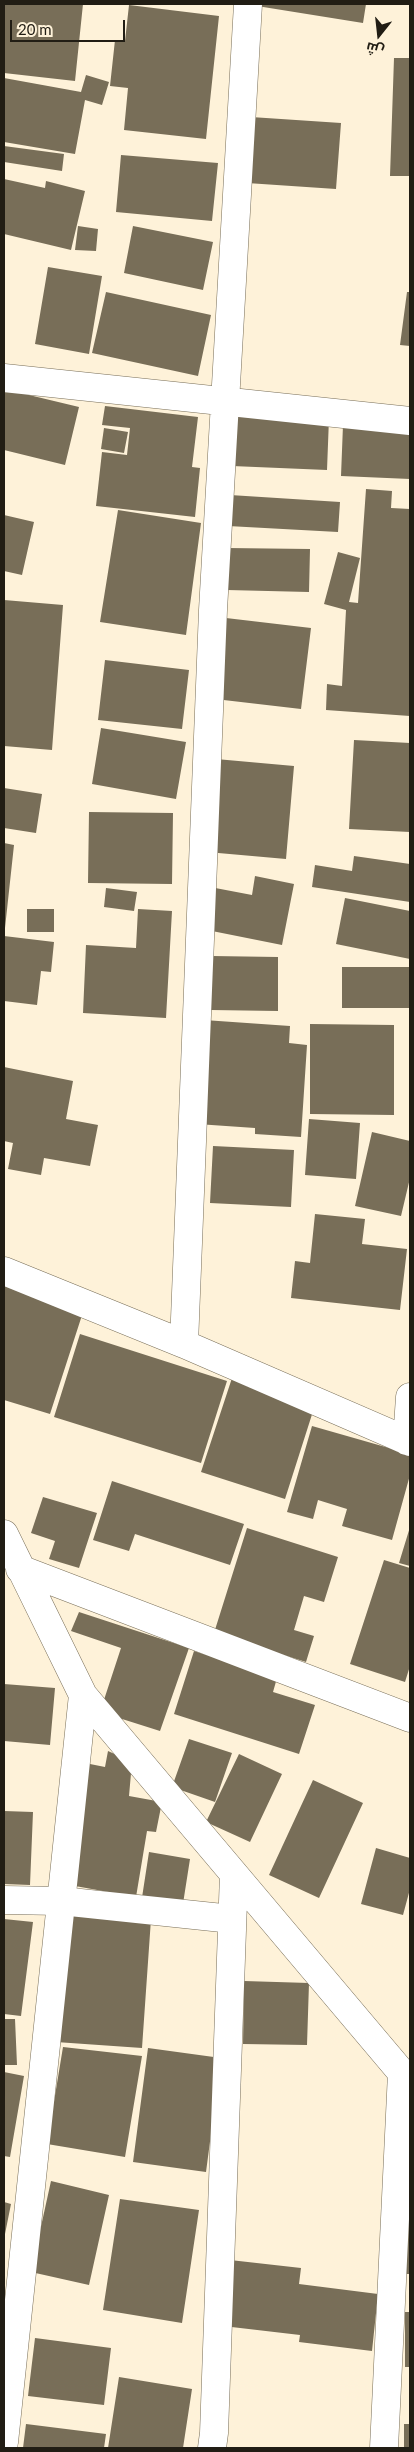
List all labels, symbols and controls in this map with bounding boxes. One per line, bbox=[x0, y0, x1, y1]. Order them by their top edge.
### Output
scale bar bbox=[12, 10, 128, 42]
north arrow bbox=[354, 10, 404, 60]
text: 20 m bbox=[18, 20, 52, 38]
text: ش bbox=[364, 39, 386, 61]

